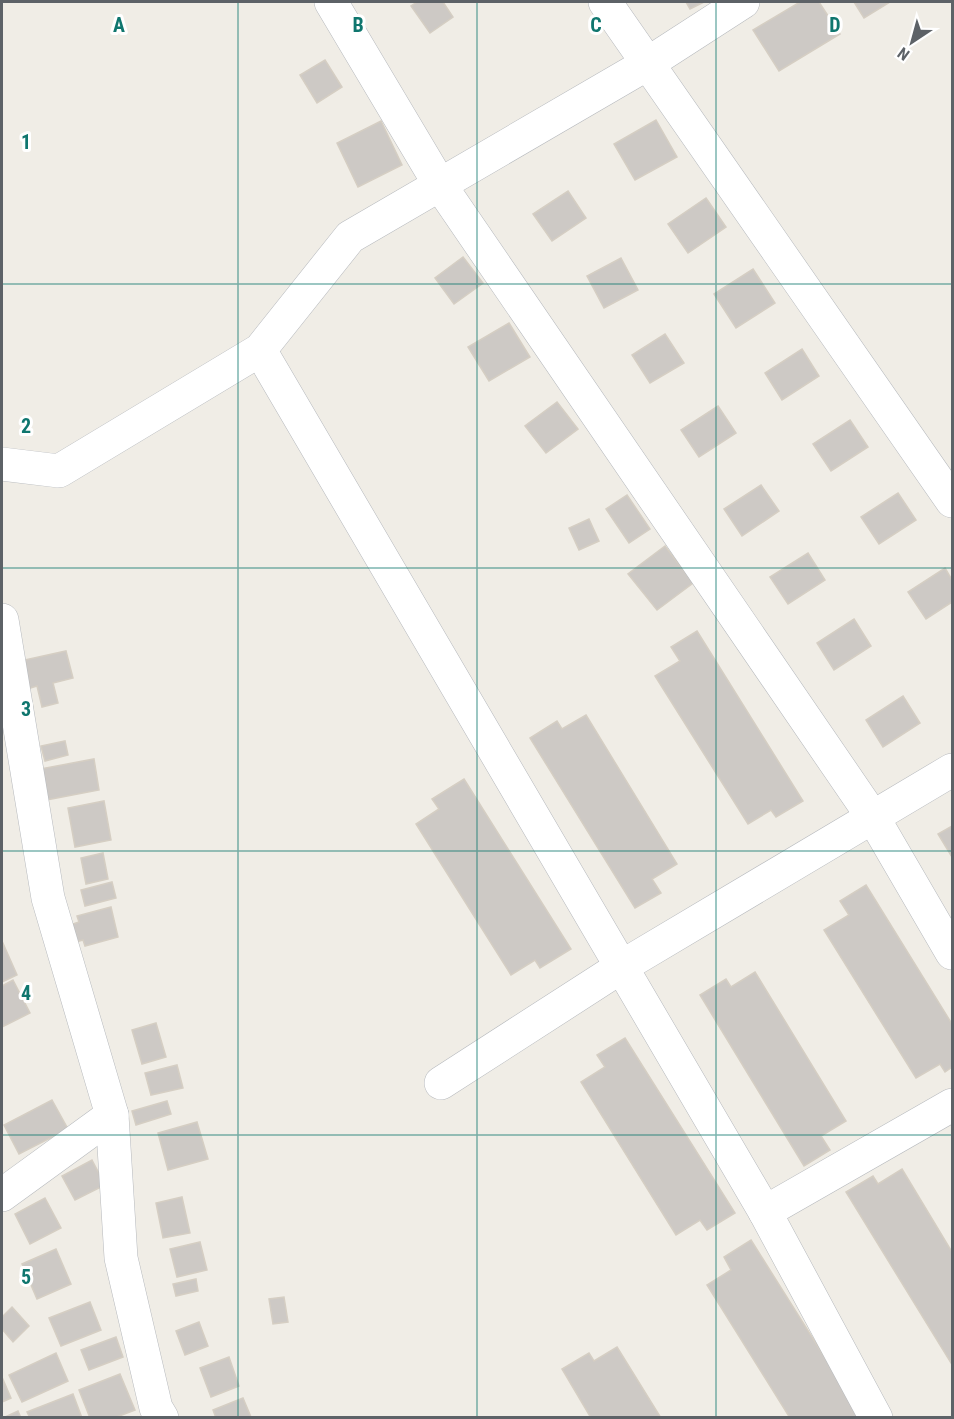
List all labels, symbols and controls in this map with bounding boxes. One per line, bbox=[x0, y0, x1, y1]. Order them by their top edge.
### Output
north arrow bbox=[882, 12, 942, 72]
text: A bbox=[113, 13, 125, 37]
text: B bbox=[352, 13, 364, 37]
text: C bbox=[590, 13, 602, 37]
text: D bbox=[829, 13, 841, 37]
text: N bbox=[894, 43, 913, 64]
text: 1 bbox=[21, 130, 31, 154]
text: 2 bbox=[21, 414, 31, 438]
text: 3 bbox=[21, 697, 31, 721]
text: 4 bbox=[21, 981, 31, 1005]
text: 5 bbox=[21, 1265, 31, 1289]

